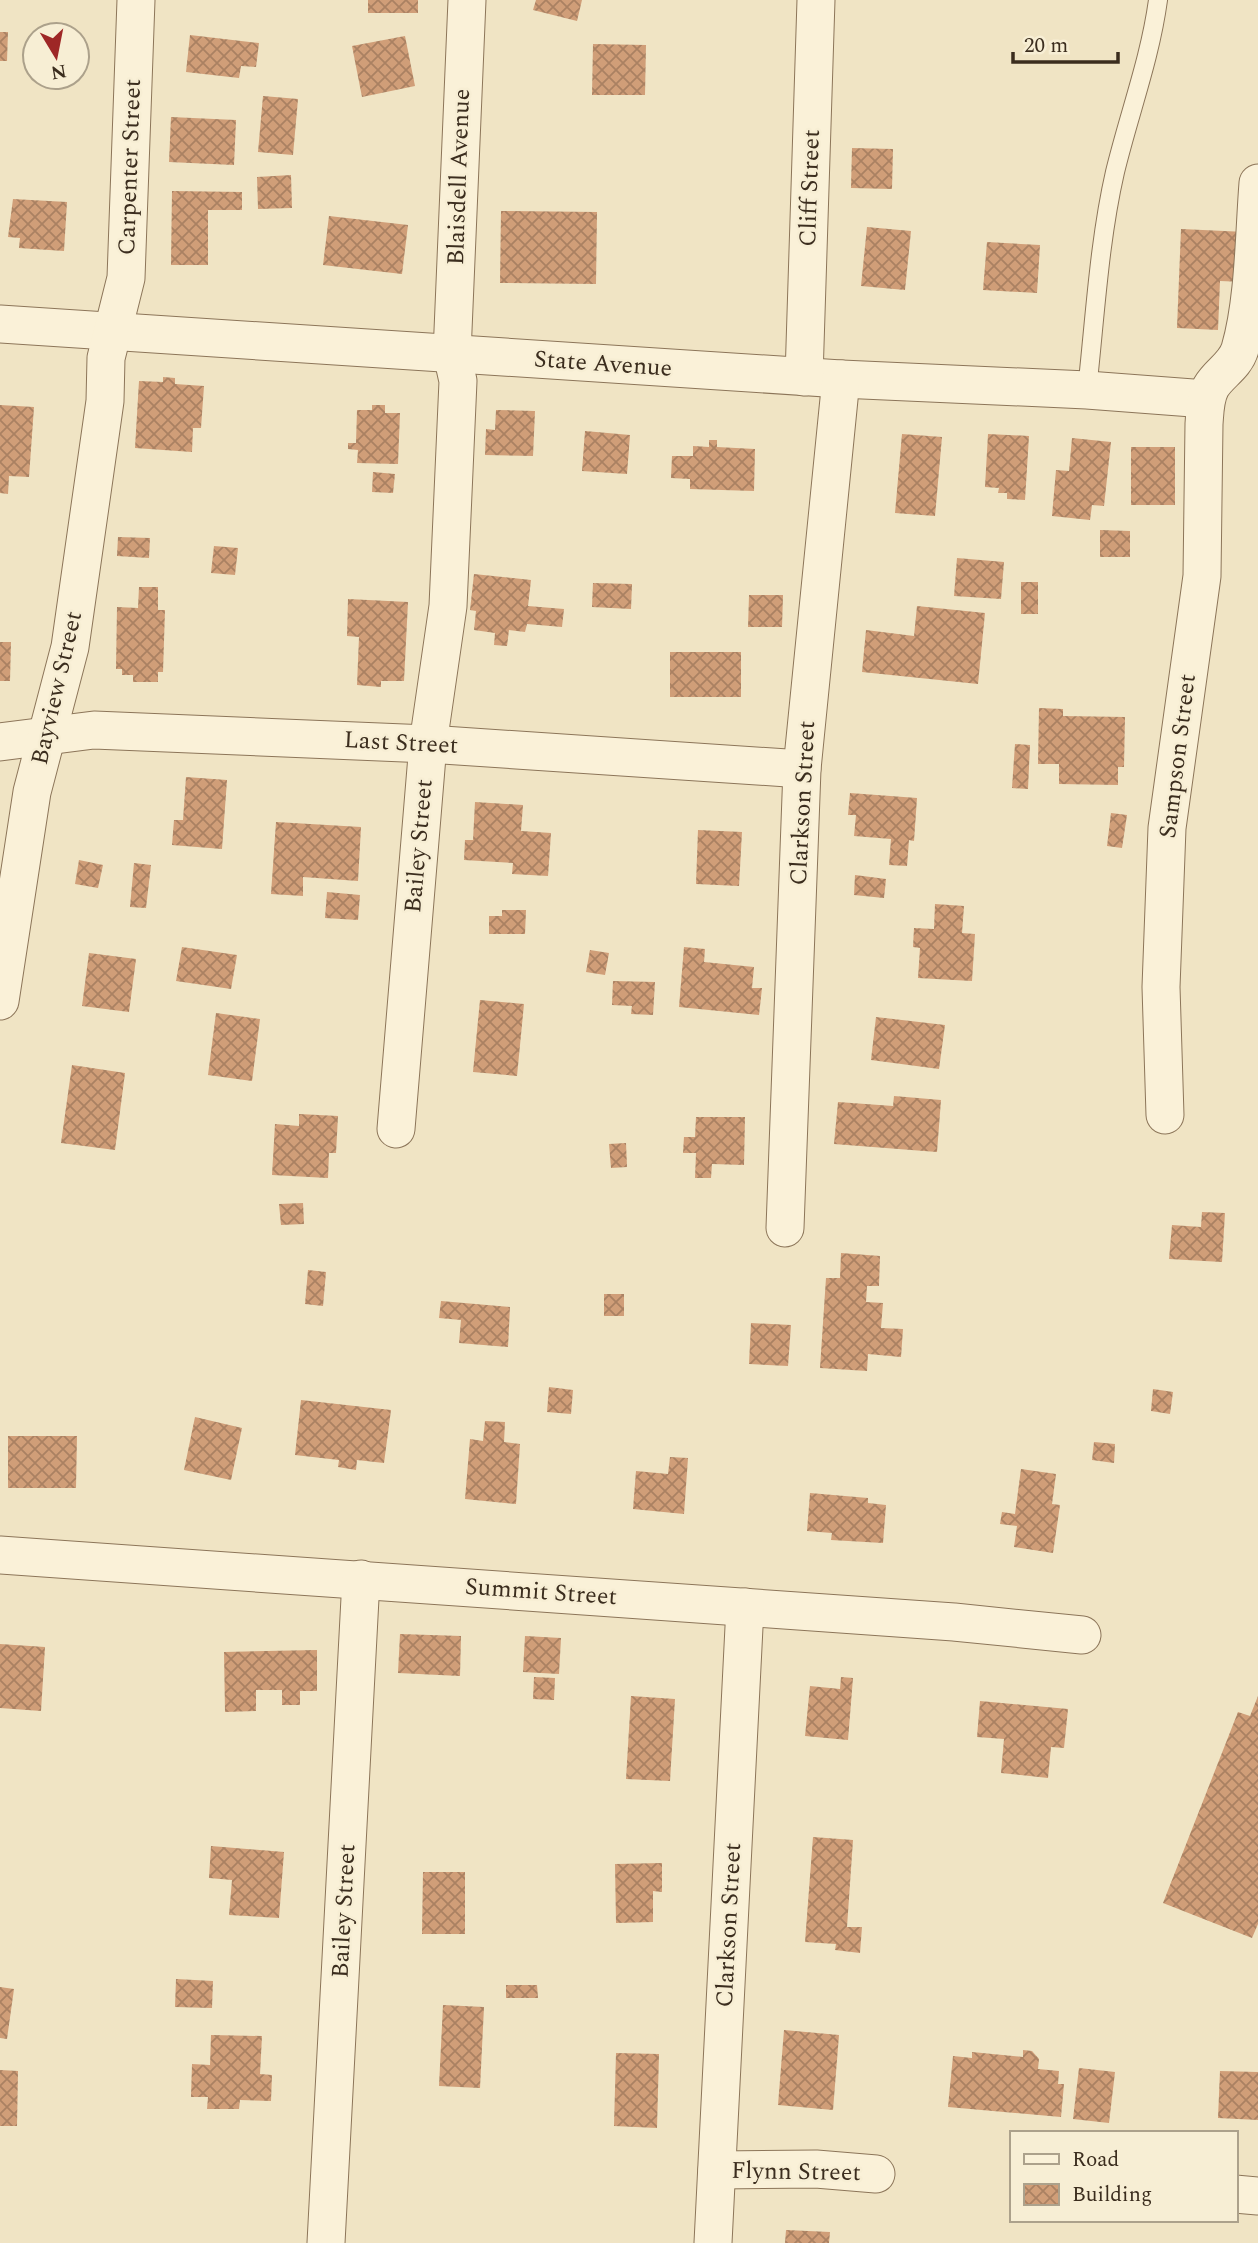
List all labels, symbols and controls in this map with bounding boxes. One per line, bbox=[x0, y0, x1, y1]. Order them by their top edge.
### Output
north arrow bbox=[21, 21, 91, 91]
scale bar bbox=[1013, 21, 1118, 65]
text: 20 m bbox=[1024, 30, 1068, 62]
text: N bbox=[49, 56, 69, 87]
street label: Carpenter Street bbox=[109, 78, 151, 256]
street label: Blaisdell Avenue bbox=[438, 88, 480, 266]
street label: Cliff Street bbox=[790, 129, 830, 247]
street label: State Avenue bbox=[533, 341, 673, 387]
street label: Bayview Street bbox=[22, 608, 92, 768]
street label: Sampson Street bbox=[1150, 672, 1206, 840]
street label: Clarkson Street bbox=[781, 720, 825, 886]
street label: Last Street bbox=[343, 722, 459, 764]
street label: Bailey Street bbox=[395, 778, 443, 914]
street label: Summit Street bbox=[464, 1569, 618, 1615]
street label: Clarkson Street bbox=[707, 1842, 751, 2008]
street label: Bailey Street bbox=[323, 1843, 365, 1979]
legend bbox=[1010, 2131, 1237, 2222]
text: Road bbox=[1072, 2144, 1119, 2176]
street label: Flynn Street bbox=[731, 2153, 861, 2191]
text: Building bbox=[1072, 2179, 1152, 2211]

